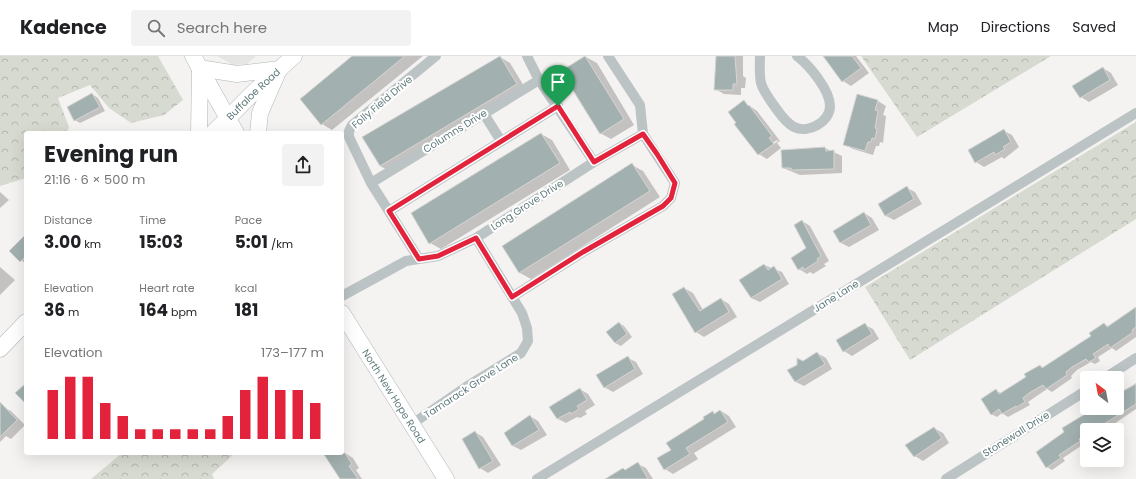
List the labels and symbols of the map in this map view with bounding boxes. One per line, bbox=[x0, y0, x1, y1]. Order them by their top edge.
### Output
street label: Buffaloe Road bbox=[223, 64, 283, 123]
pin bbox=[541, 65, 575, 106]
street label: Folly Field Drive bbox=[348, 72, 416, 132]
street label: Columns Drive bbox=[420, 105, 490, 157]
street label: Long Grove Drive bbox=[488, 176, 566, 234]
street label: Jane Lane bbox=[810, 276, 862, 316]
street label: North New Hope Road bbox=[359, 346, 429, 446]
street label: Tamarack Grove Lane bbox=[421, 350, 521, 422]
north arrow bbox=[1080, 371, 1124, 415]
street label: Stonewall Drive bbox=[980, 407, 1052, 461]

